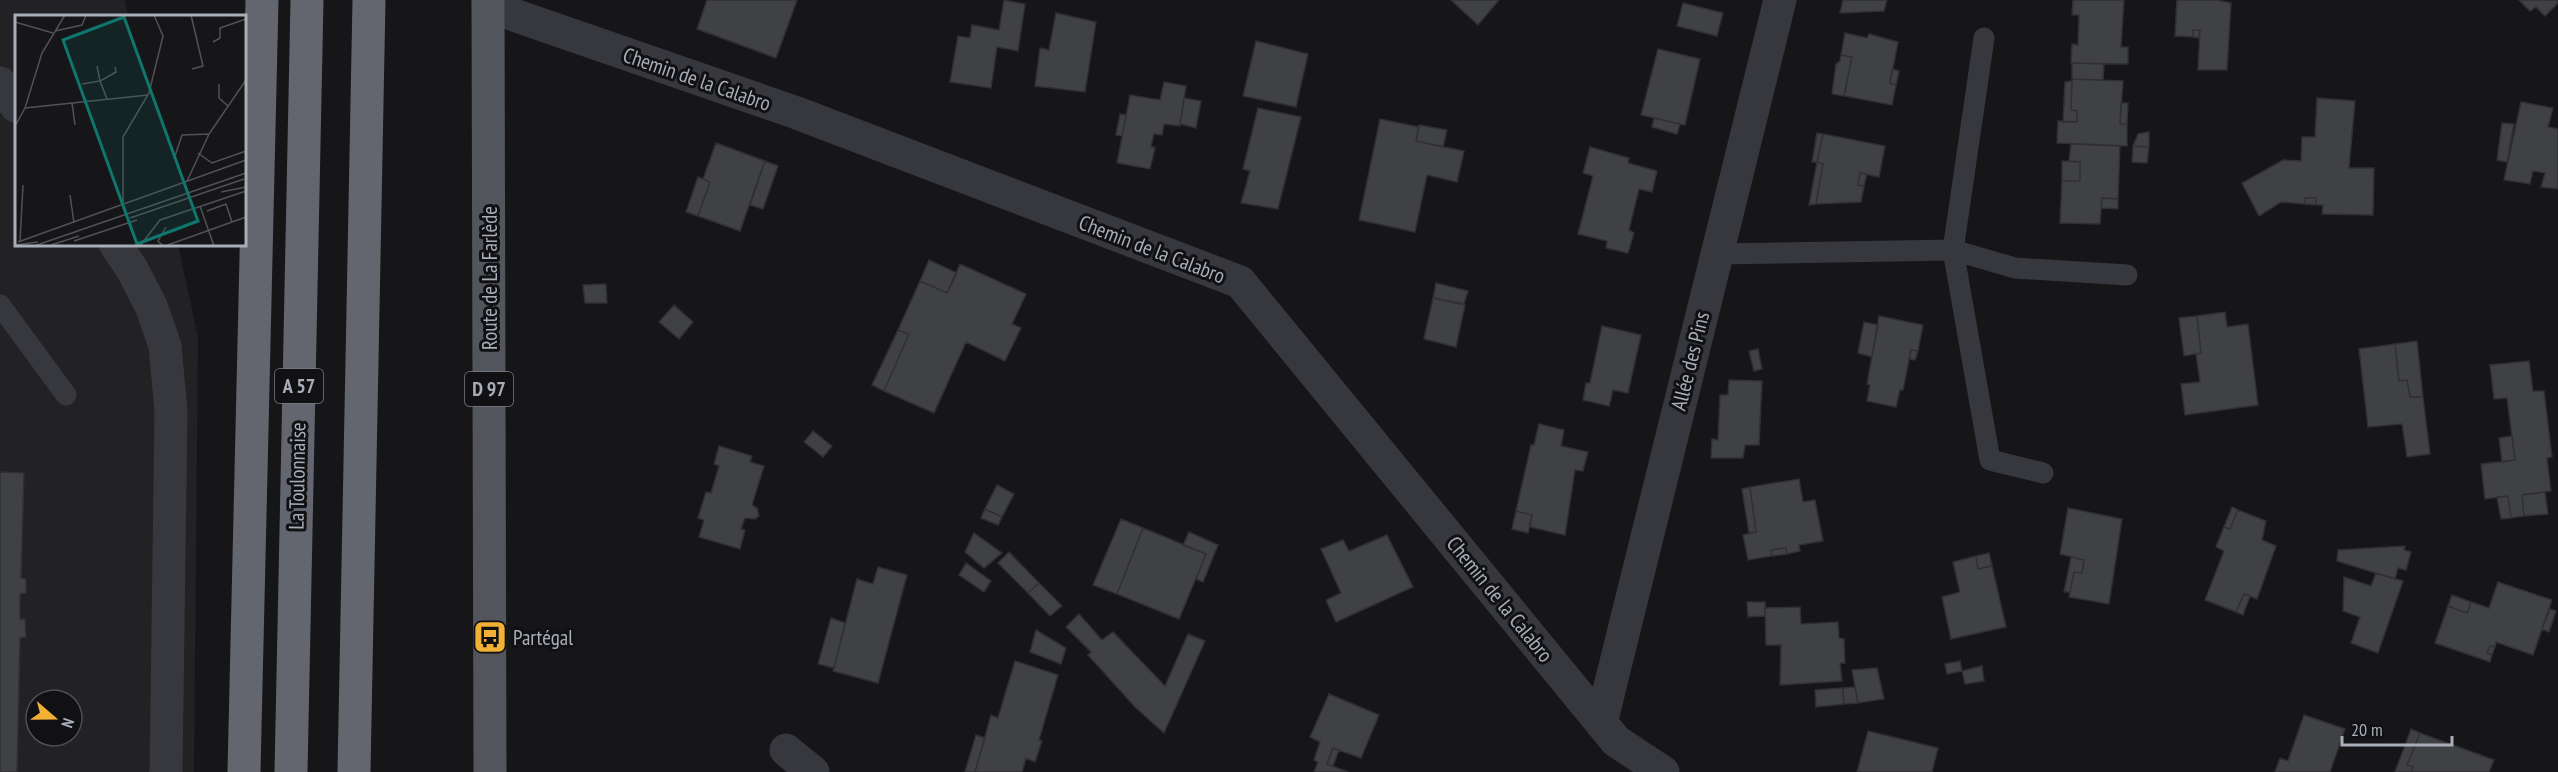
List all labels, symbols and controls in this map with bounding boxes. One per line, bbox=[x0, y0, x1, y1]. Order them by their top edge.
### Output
inset map bbox=[15, 15, 246, 246]
street label: Chemin de la Calabro bbox=[620, 41, 774, 117]
street label: Route de La Farlède bbox=[476, 206, 503, 350]
street label: Chemin de la Calabro bbox=[1075, 209, 1229, 289]
street label: Allée des Pins bbox=[1665, 309, 1715, 413]
road number: A 57 bbox=[275, 369, 323, 403]
road number: D 97 bbox=[465, 372, 513, 406]
street label: La Toulonnaise bbox=[283, 422, 311, 530]
street label: Chemin de la Calabro bbox=[1441, 531, 1559, 667]
bus stop icon: Partégal bbox=[472, 619, 508, 655]
place label: Partégal bbox=[513, 624, 573, 651]
north arrow bbox=[24, 688, 84, 748]
scale bar bbox=[2342, 709, 2452, 747]
text: N bbox=[57, 716, 79, 731]
text: 20 m bbox=[2351, 718, 2383, 741]

